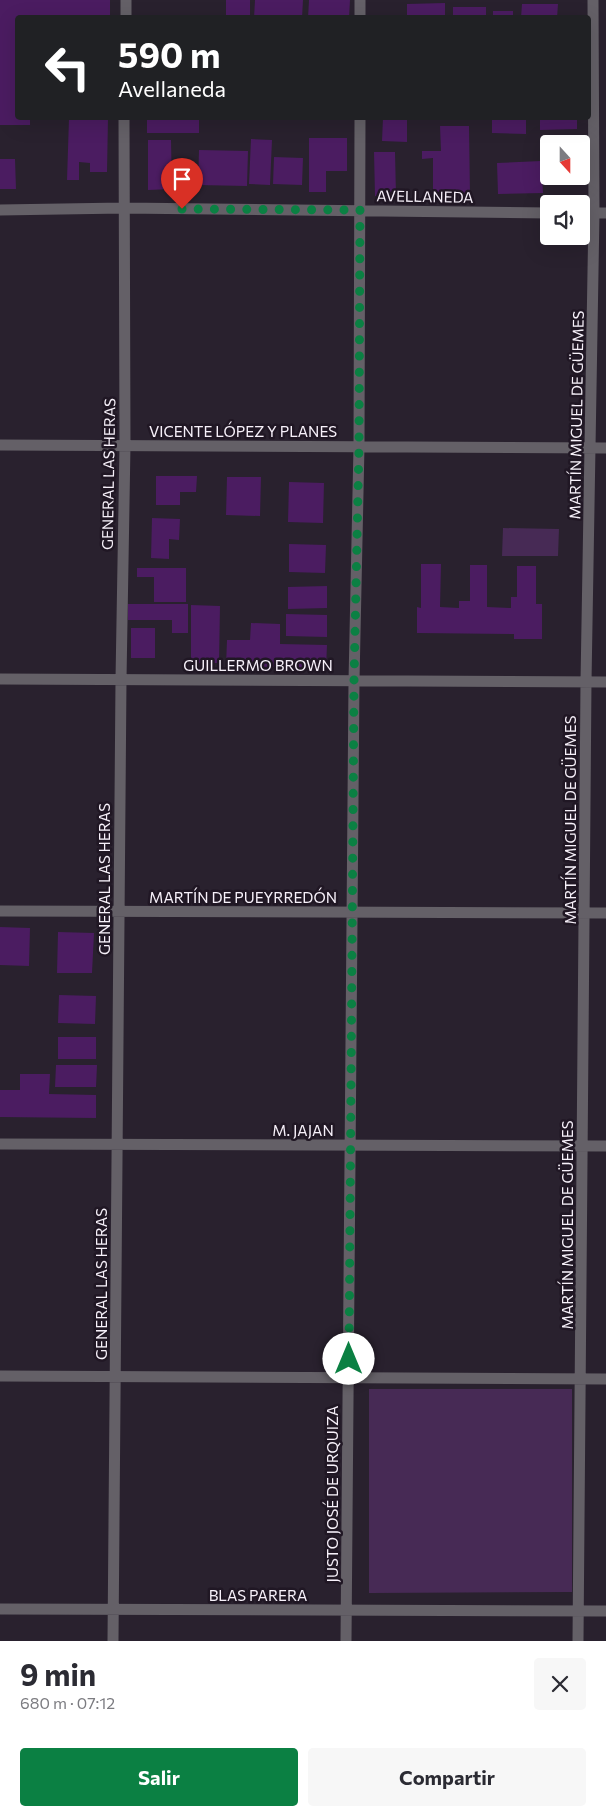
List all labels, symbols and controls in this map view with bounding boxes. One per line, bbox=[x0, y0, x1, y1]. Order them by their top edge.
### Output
text: 590 m bbox=[118, 32, 220, 75]
icon: left bbox=[35, 35, 100, 100]
text: Avellaneda bbox=[118, 75, 226, 102]
north arrow bbox=[540, 135, 590, 185]
map controls bbox=[540, 135, 590, 245]
pin bbox=[161, 158, 203, 209]
icon: arrive bbox=[168, 165, 196, 193]
street label: AVELLANEDA bbox=[376, 186, 474, 206]
button: sound bbox=[540, 195, 590, 245]
street label: MARTÍN MIGUEL DE GÜEMES bbox=[564, 310, 587, 520]
street label: GENERAL LAS HERAS bbox=[98, 398, 118, 550]
street label: VICENTE LÓPEZ Y PLANES bbox=[149, 421, 337, 440]
street label: GUILLERMO BROWN bbox=[183, 656, 333, 674]
street label: MARTÍN MIGUEL DE GÜEMES bbox=[560, 715, 579, 925]
street label: GENERAL LAS HERAS bbox=[95, 803, 113, 955]
street label: MARTÍN DE PUEYRREDÓN bbox=[149, 887, 337, 906]
street label: MARTÍN MIGUEL DE GÜEMES bbox=[557, 1120, 576, 1330]
street label: M. JAJAN bbox=[272, 1121, 334, 1139]
street label: GENERAL LAS HERAS bbox=[92, 1208, 110, 1360]
position arrow bbox=[322, 1332, 374, 1384]
street label: JUSTO JOSÉ DE URQUIZA bbox=[322, 1406, 341, 1582]
street label: BLAS PARERA bbox=[209, 1586, 307, 1604]
text: 9 min bbox=[20, 1655, 96, 1692]
button: close bbox=[534, 1658, 586, 1710]
text: 680 m · 07:12 bbox=[20, 1693, 115, 1712]
button: Salir bbox=[20, 1748, 298, 1806]
button: Compartir bbox=[308, 1748, 586, 1806]

